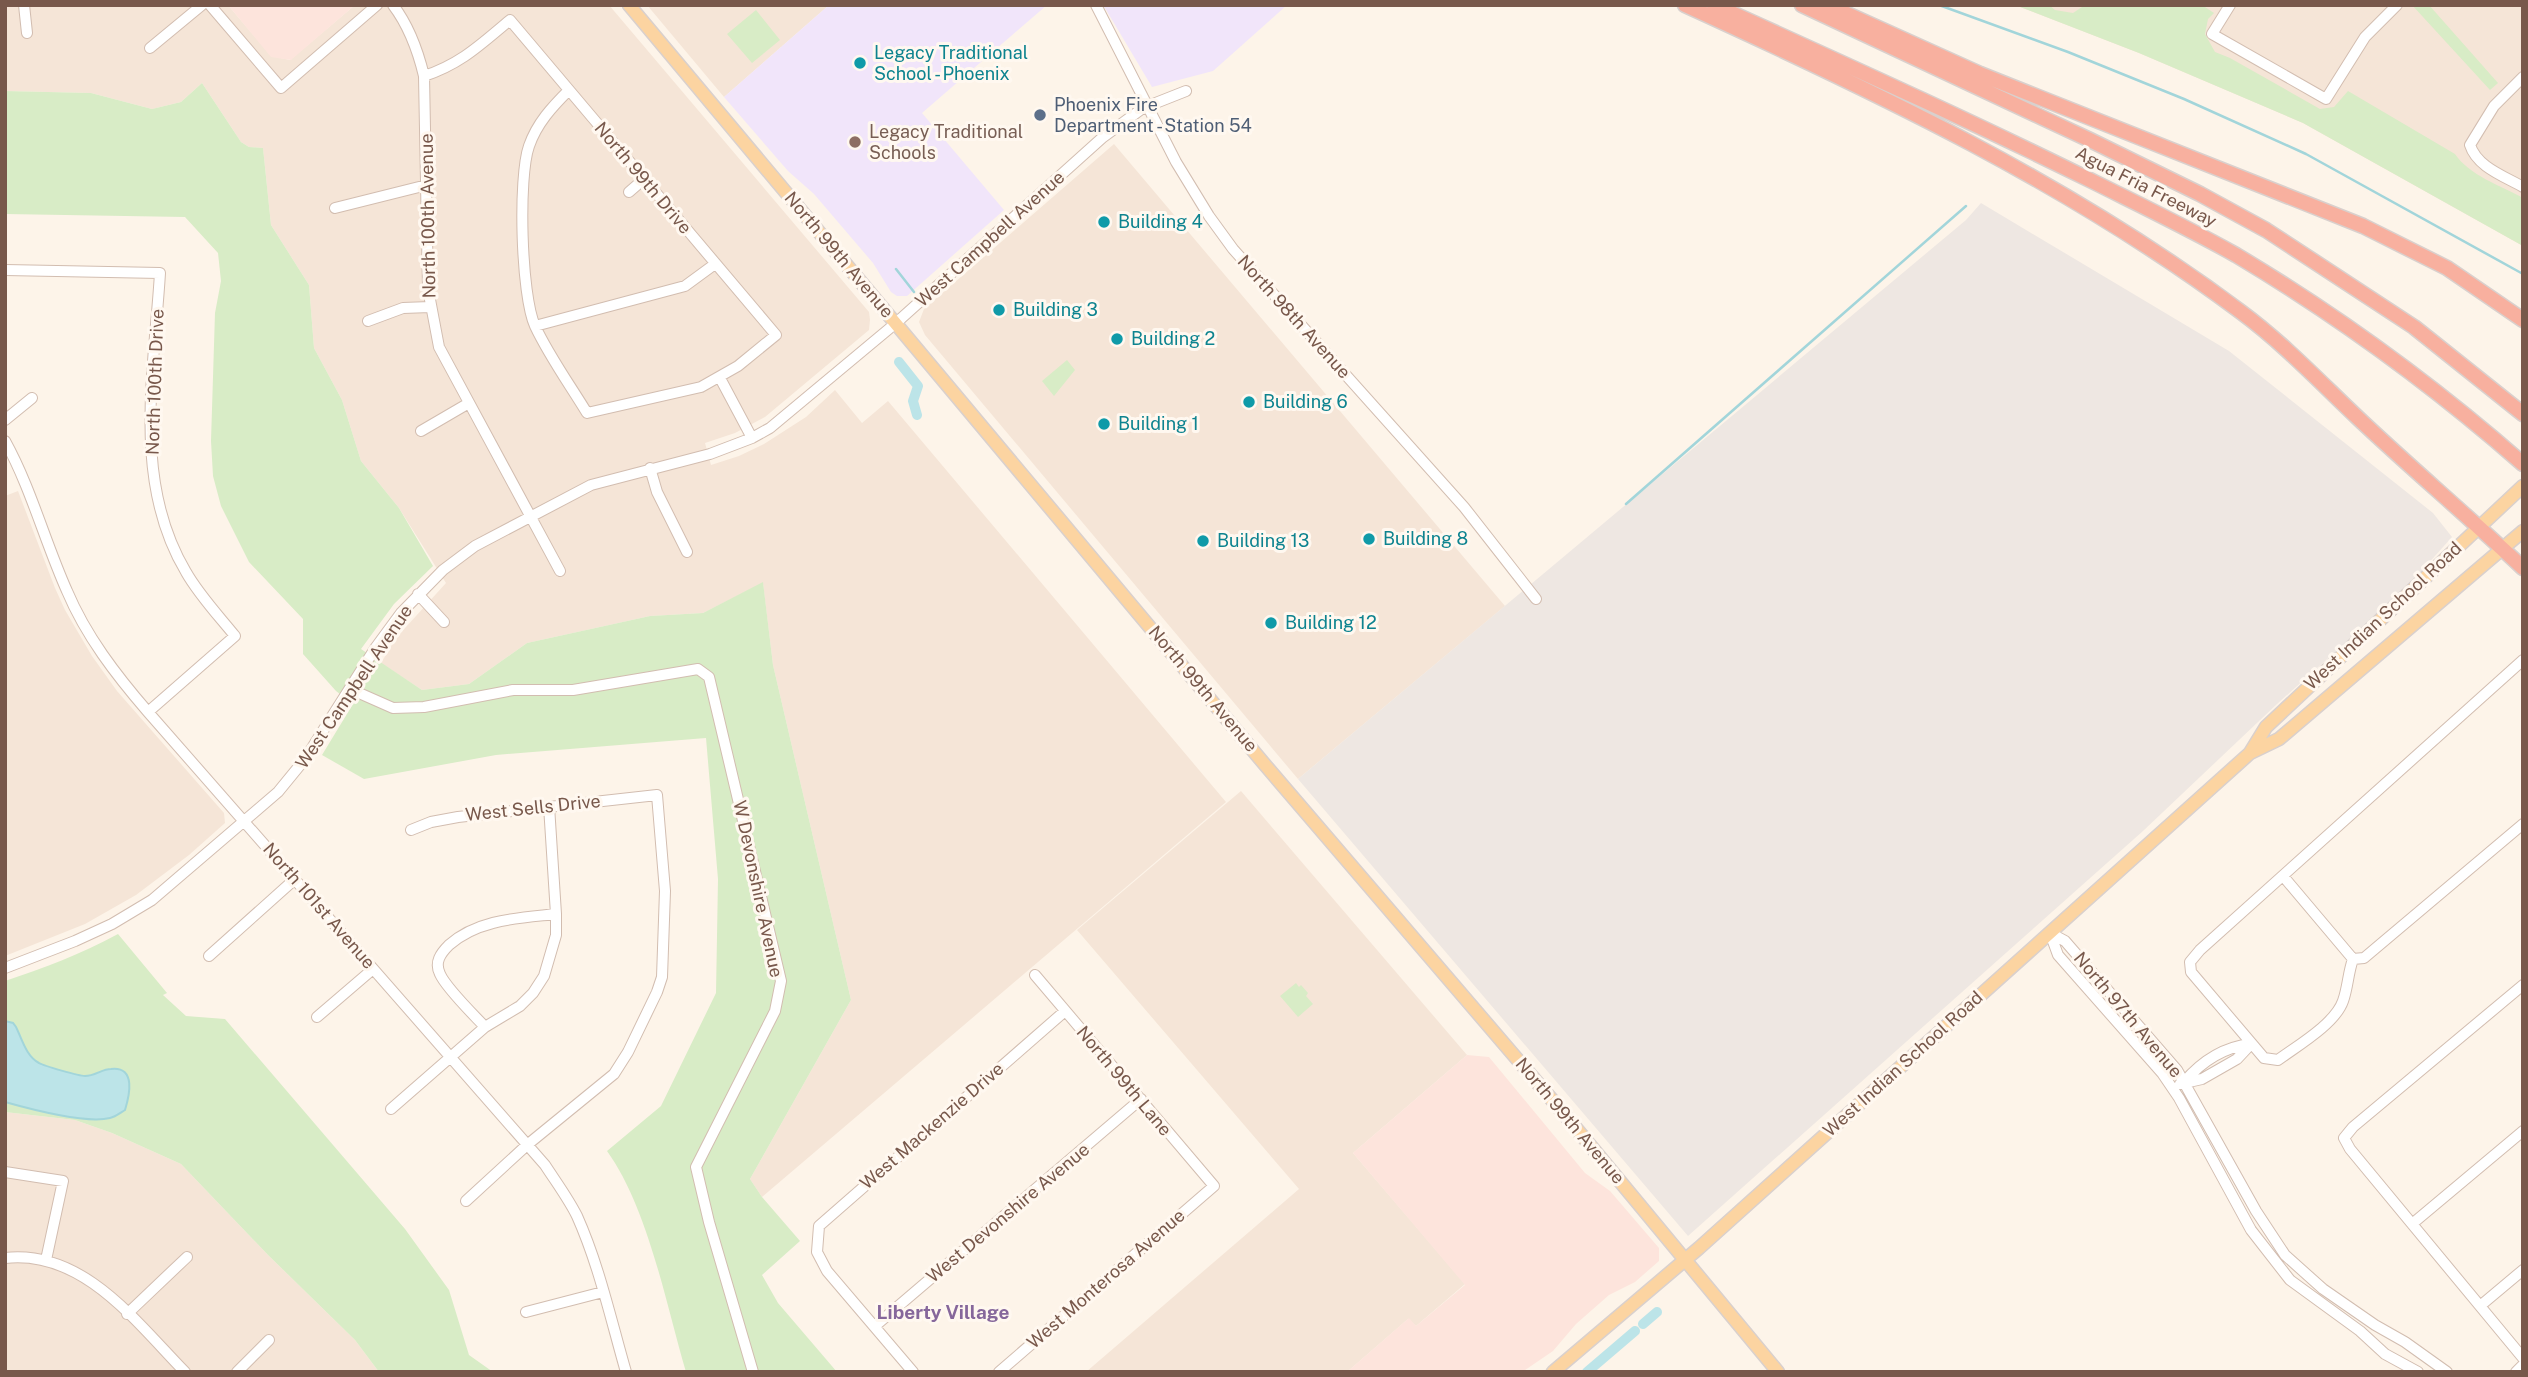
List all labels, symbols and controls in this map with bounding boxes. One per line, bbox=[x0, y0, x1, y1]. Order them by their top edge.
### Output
place label: Legacy Traditional School - Phoenix bbox=[874, 42, 1028, 84]
marker: Legacy Traditional School - Phoenix bbox=[852, 55, 868, 71]
place label: Phoenix Fire Department - Station 54 bbox=[1054, 94, 1252, 136]
marker: Phoenix Fire Department - Station 54 bbox=[1032, 107, 1048, 123]
street label: North 99th Drive bbox=[591, 118, 696, 238]
place label: Legacy Traditional Schools bbox=[869, 121, 1023, 163]
street label: North 100th Avenue bbox=[416, 133, 439, 299]
marker: Legacy Traditional Schools bbox=[847, 134, 863, 150]
street label: Agua Fria Freeway bbox=[2072, 142, 2221, 231]
street label: West Campbell Avenue bbox=[911, 166, 1068, 311]
street label: North 99th Avenue bbox=[781, 187, 898, 322]
place label: Building 4 bbox=[1118, 211, 1203, 232]
marker: Building 4 bbox=[1096, 214, 1112, 230]
street label: North 98th Avenue bbox=[1234, 251, 1355, 383]
place label: Building 3 bbox=[1013, 299, 1098, 320]
marker: Building 3 bbox=[991, 302, 1007, 318]
street label: North 100th Drive bbox=[141, 309, 168, 455]
place label: Building 2 bbox=[1131, 328, 1215, 349]
marker: Building 2 bbox=[1109, 331, 1125, 347]
place label: Building 6 bbox=[1263, 391, 1348, 412]
marker: Building 6 bbox=[1241, 394, 1257, 410]
place label: Building 1 bbox=[1118, 413, 1199, 434]
marker: Building 1 bbox=[1096, 416, 1112, 432]
place label: Building 8 bbox=[1383, 528, 1468, 549]
place label: Building 13 bbox=[1217, 530, 1309, 551]
marker: Building 8 bbox=[1361, 531, 1377, 547]
marker: Building 13 bbox=[1195, 533, 1211, 549]
street label: West Indian School Road bbox=[2300, 537, 2466, 694]
street label: West Campbell Avenue bbox=[291, 601, 416, 773]
place label: Building 12 bbox=[1285, 612, 1377, 633]
marker: Building 12 bbox=[1263, 615, 1279, 631]
street label: North 99th Avenue bbox=[1145, 621, 1262, 756]
street label: West Sells Drive bbox=[464, 790, 602, 825]
street label: W Devonshire Avenue bbox=[729, 798, 788, 979]
street label: North 101st Avenue bbox=[259, 838, 380, 973]
street label: North 97th Avenue bbox=[2070, 948, 2187, 1082]
street label: West Indian School Road bbox=[1819, 987, 1987, 1141]
street label: North 99th Lane bbox=[1072, 1021, 1176, 1140]
street label: North 99th Avenue bbox=[1512, 1053, 1629, 1188]
street label: West Mackenzie Drive bbox=[856, 1058, 1008, 1194]
street label: West Devonshire Avenue bbox=[922, 1138, 1093, 1287]
street label: West Monterosa Avenue bbox=[1023, 1204, 1189, 1353]
district label: Liberty Village bbox=[877, 1301, 1009, 1323]

